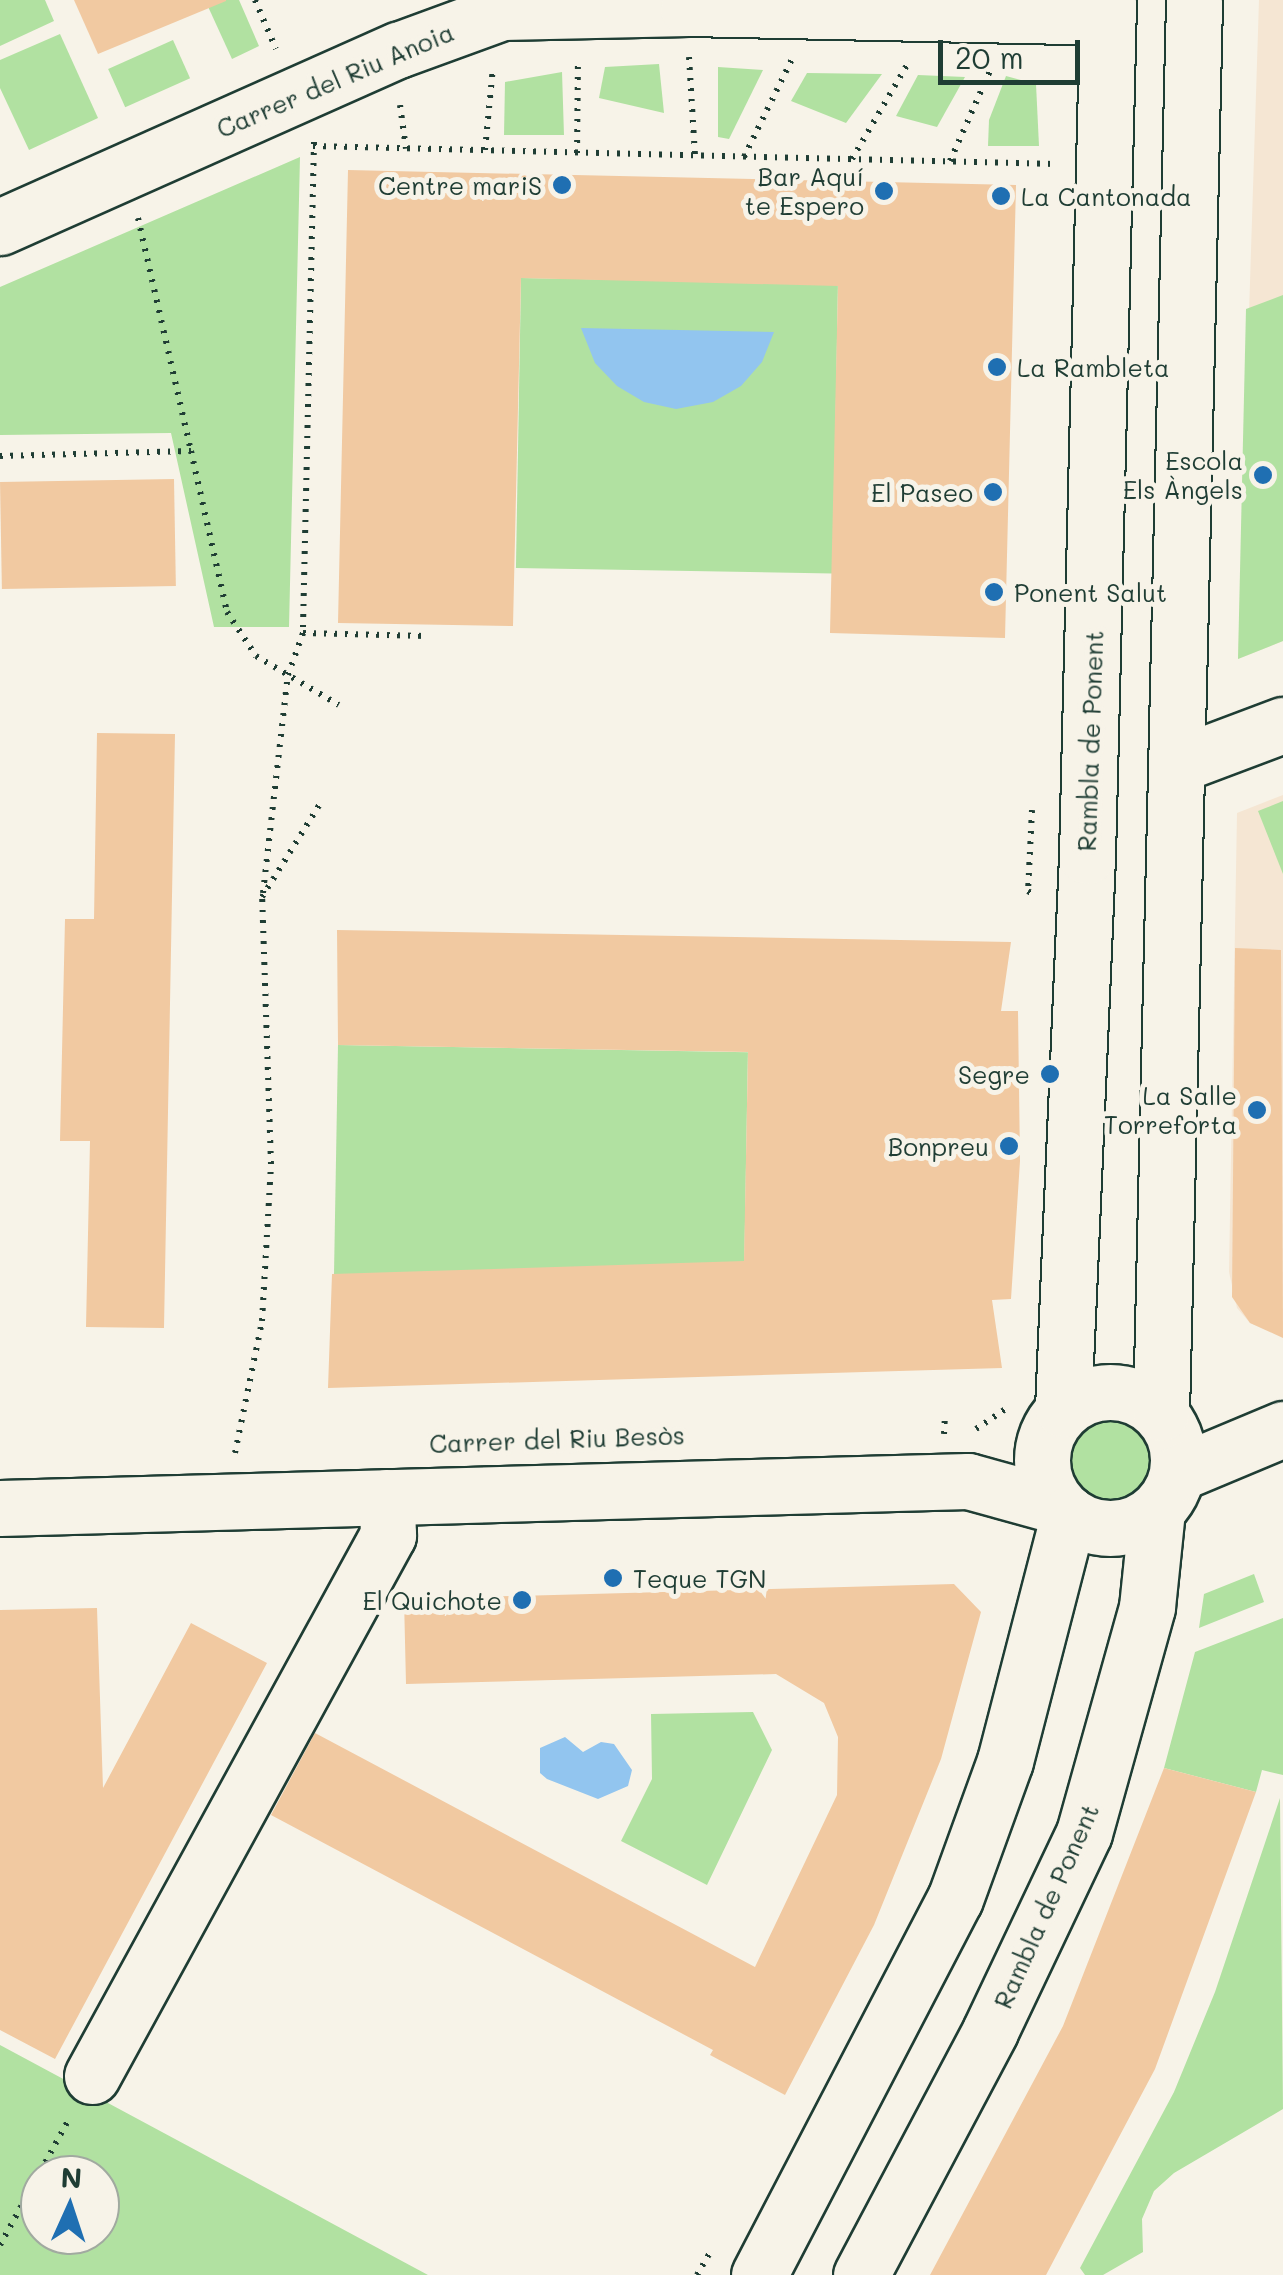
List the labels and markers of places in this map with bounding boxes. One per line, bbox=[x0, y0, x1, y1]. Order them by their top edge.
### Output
place label: Bar Aquí te Espero bbox=[745, 162, 864, 221]
place label: Centre mariS bbox=[378, 170, 542, 200]
marker: Centre mariS bbox=[551, 174, 573, 196]
marker: Bar Aquí te Espero bbox=[873, 180, 895, 202]
place label: La Cantonada bbox=[1021, 181, 1192, 211]
marker: La Cantonada bbox=[990, 185, 1012, 207]
place label: La Rambleta bbox=[1017, 352, 1169, 382]
marker: La Rambleta bbox=[986, 356, 1008, 378]
place label: Escola Els Àngels bbox=[1123, 446, 1243, 505]
marker: Escola Els Àngels bbox=[1252, 464, 1274, 486]
place label: El Paseo bbox=[871, 477, 973, 507]
marker: El Paseo bbox=[982, 481, 1004, 503]
place label: Ponent Salut bbox=[1014, 577, 1167, 607]
marker: Ponent Salut bbox=[983, 581, 1005, 603]
place label: Segre bbox=[958, 1059, 1030, 1089]
marker: Segre bbox=[1039, 1063, 1061, 1085]
place label: La Salle Torreforta bbox=[1104, 1081, 1237, 1140]
marker: La Salle Torreforta bbox=[1246, 1099, 1268, 1121]
place label: Bonpreu bbox=[888, 1131, 989, 1161]
marker: Bonpreu bbox=[998, 1135, 1020, 1157]
place label: Teque TGN bbox=[633, 1563, 766, 1593]
marker: Teque TGN bbox=[602, 1567, 624, 1589]
place label: El Quichote bbox=[362, 1585, 502, 1615]
marker: El Quichote bbox=[511, 1589, 533, 1611]

